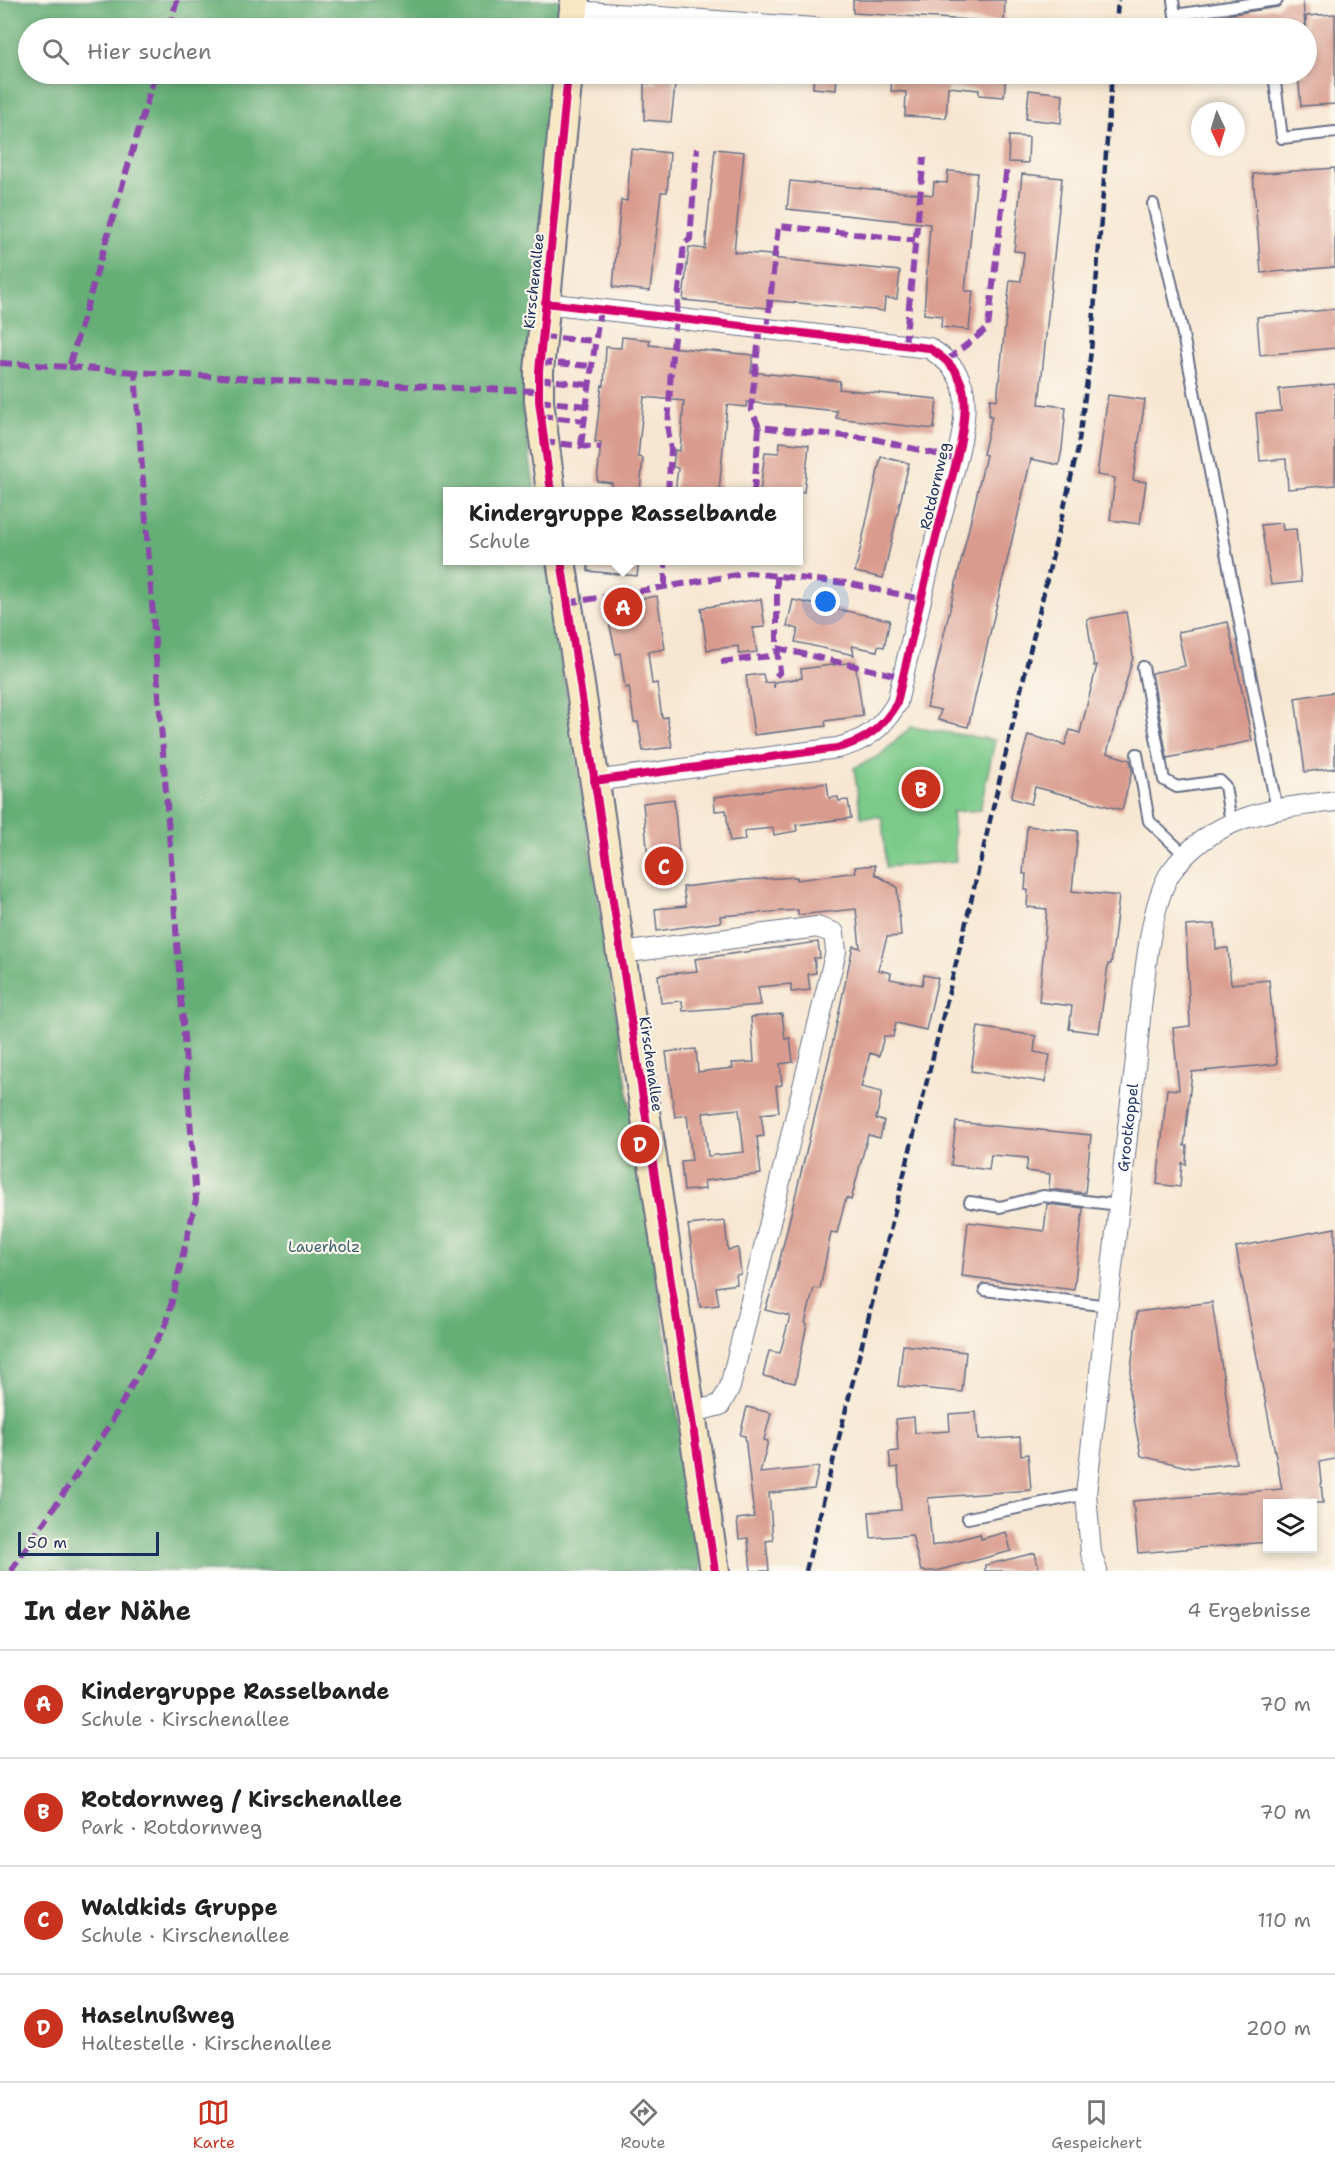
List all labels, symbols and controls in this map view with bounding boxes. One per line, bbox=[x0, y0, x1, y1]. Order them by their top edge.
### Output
search box bbox=[18, 18, 1317, 84]
icon: search bbox=[39, 35, 72, 68]
text: Hier suchen bbox=[87, 37, 212, 66]
north arrow bbox=[1191, 102, 1245, 156]
street label: Kirschenallee bbox=[519, 232, 549, 330]
street label: Rotdornweg bbox=[915, 440, 955, 532]
popup bbox=[443, 487, 803, 565]
text: Kindergruppe Rasselbande bbox=[469, 499, 777, 528]
text: Schule bbox=[469, 528, 530, 554]
pin: A bbox=[604, 584, 642, 630]
your location bbox=[811, 587, 840, 616]
pin: B bbox=[902, 766, 940, 812]
pin: C bbox=[644, 844, 684, 888]
street label: Kirschenallee bbox=[634, 1015, 668, 1113]
street label: Grootkoppel bbox=[1113, 1082, 1143, 1173]
pin: D bbox=[620, 1122, 660, 1166]
park label: Lauerholz bbox=[288, 1237, 360, 1257]
map controls bbox=[1263, 1499, 1317, 1553]
button: layers bbox=[1263, 1499, 1317, 1553]
scale bar bbox=[18, 1529, 159, 1556]
text: 50 m bbox=[27, 1532, 67, 1553]
text: In der Nähe bbox=[24, 1593, 191, 1628]
text: 4 Ergebnisse bbox=[1187, 1597, 1311, 1623]
text: Kindergruppe Rasselbande bbox=[81, 1677, 390, 1706]
text: A bbox=[36, 1691, 51, 1717]
text: 70 m bbox=[1259, 1691, 1311, 1717]
text: Schule · Kirschenallee bbox=[81, 1706, 290, 1732]
text: Rotdornweg / Kirschenallee bbox=[81, 1785, 402, 1814]
text: B bbox=[37, 1799, 50, 1825]
text: 70 m bbox=[1259, 1799, 1311, 1825]
text: Park · Rotdornweg bbox=[81, 1814, 262, 1840]
text: Waldkids Gruppe bbox=[81, 1893, 278, 1922]
text: C bbox=[37, 1907, 50, 1933]
text: 110 m bbox=[1257, 1907, 1311, 1933]
text: Schule · Kirschenallee bbox=[81, 1922, 290, 1948]
text: Haselnußweg bbox=[81, 2001, 235, 2030]
text: D bbox=[36, 2015, 51, 2041]
text: 200 m bbox=[1246, 2015, 1311, 2041]
text: Haltestelle · Kirschenallee bbox=[81, 2030, 332, 2056]
tab: Karte bbox=[193, 2096, 235, 2153]
tab: Route bbox=[621, 2096, 666, 2153]
tab: Gespeichert bbox=[1051, 2096, 1142, 2153]

